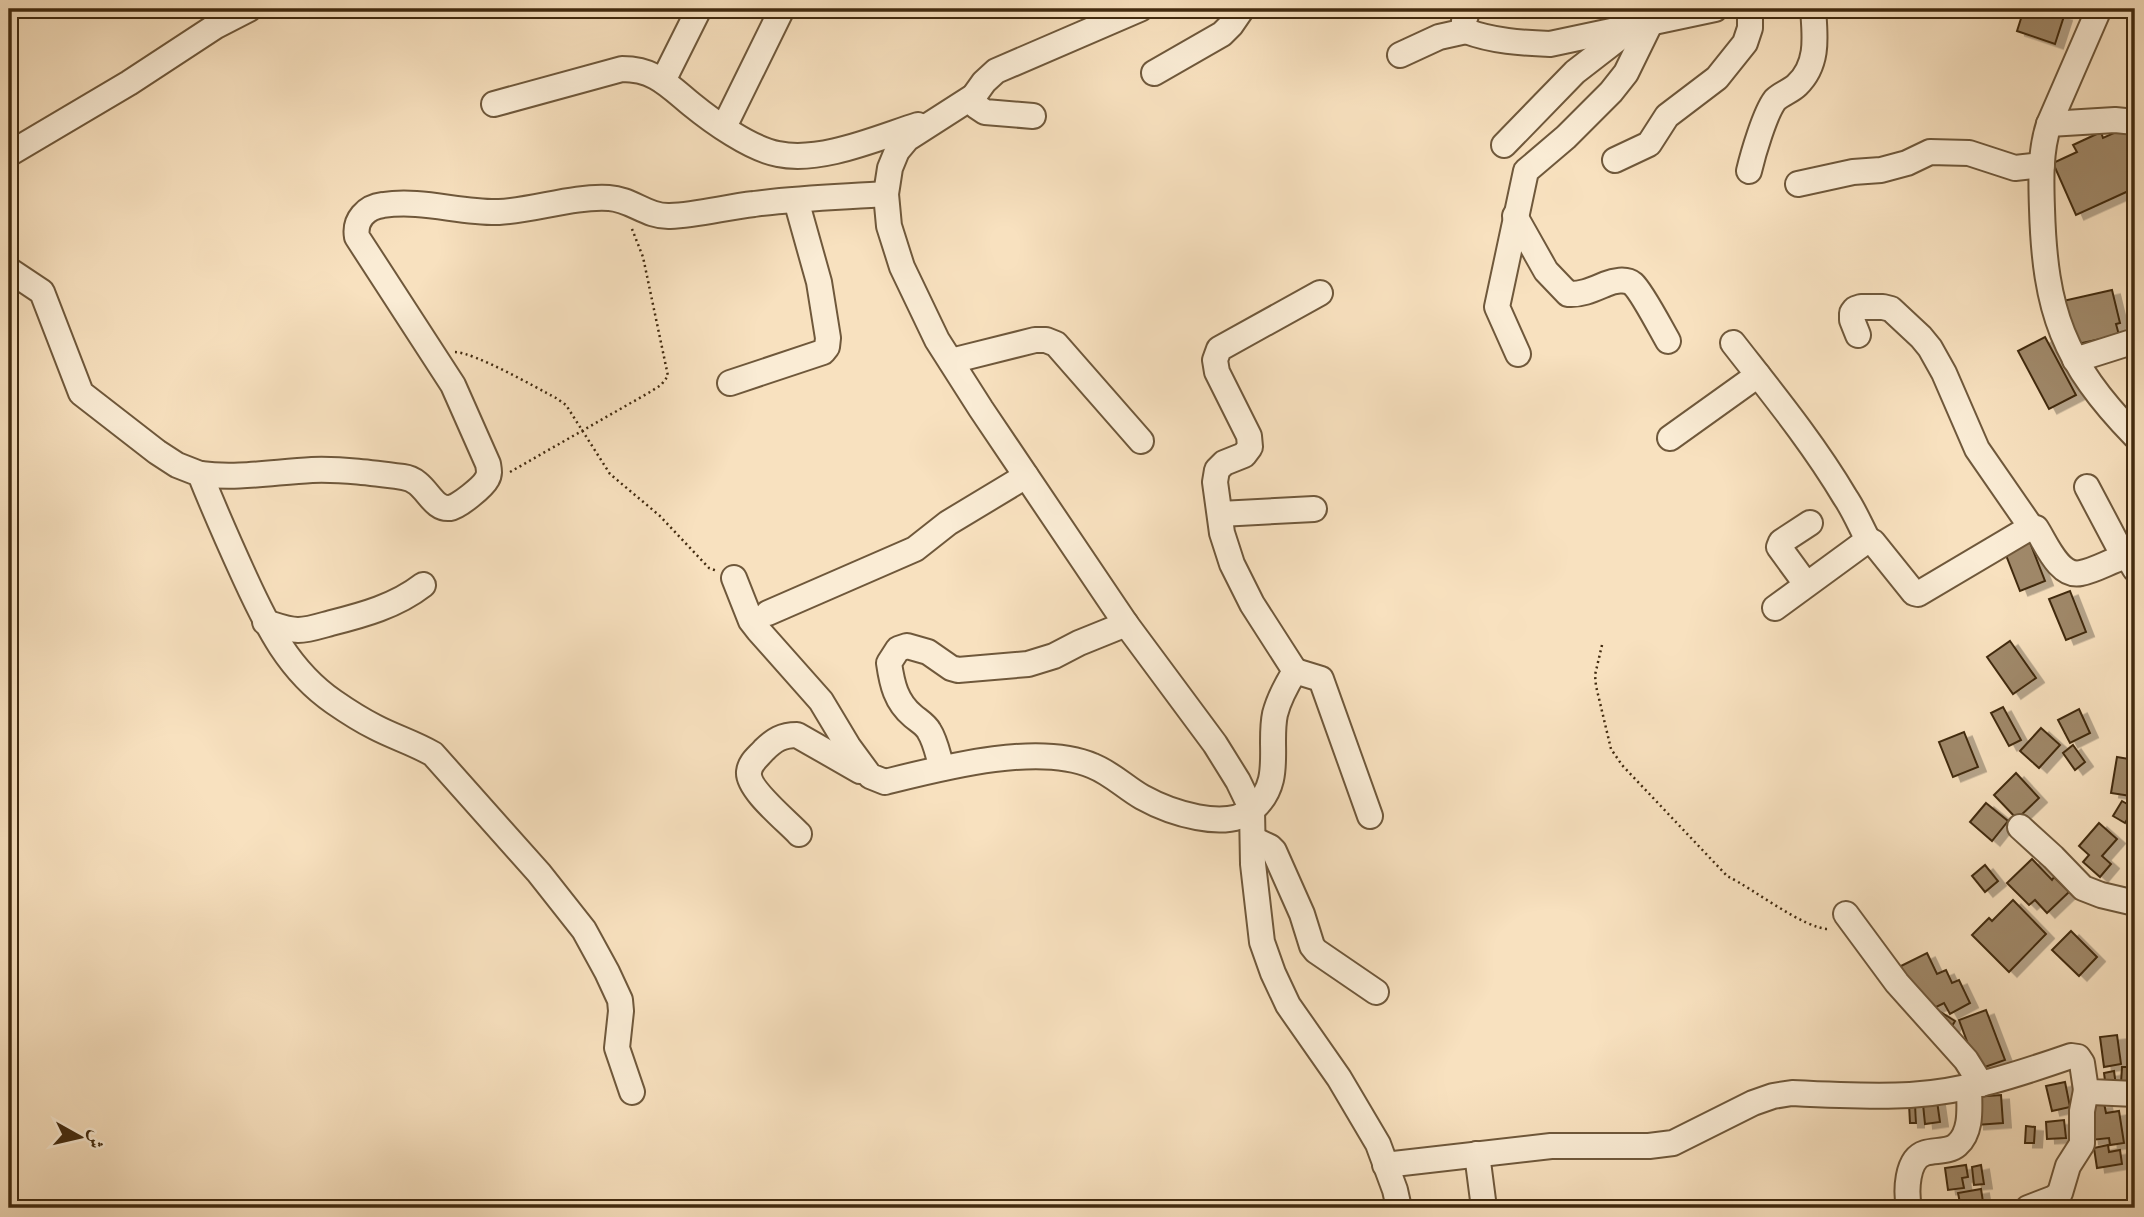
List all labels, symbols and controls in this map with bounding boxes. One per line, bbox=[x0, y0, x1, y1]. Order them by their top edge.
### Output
north arrow bbox=[46, 1102, 116, 1172]
text: ش bbox=[84, 1128, 108, 1150]

